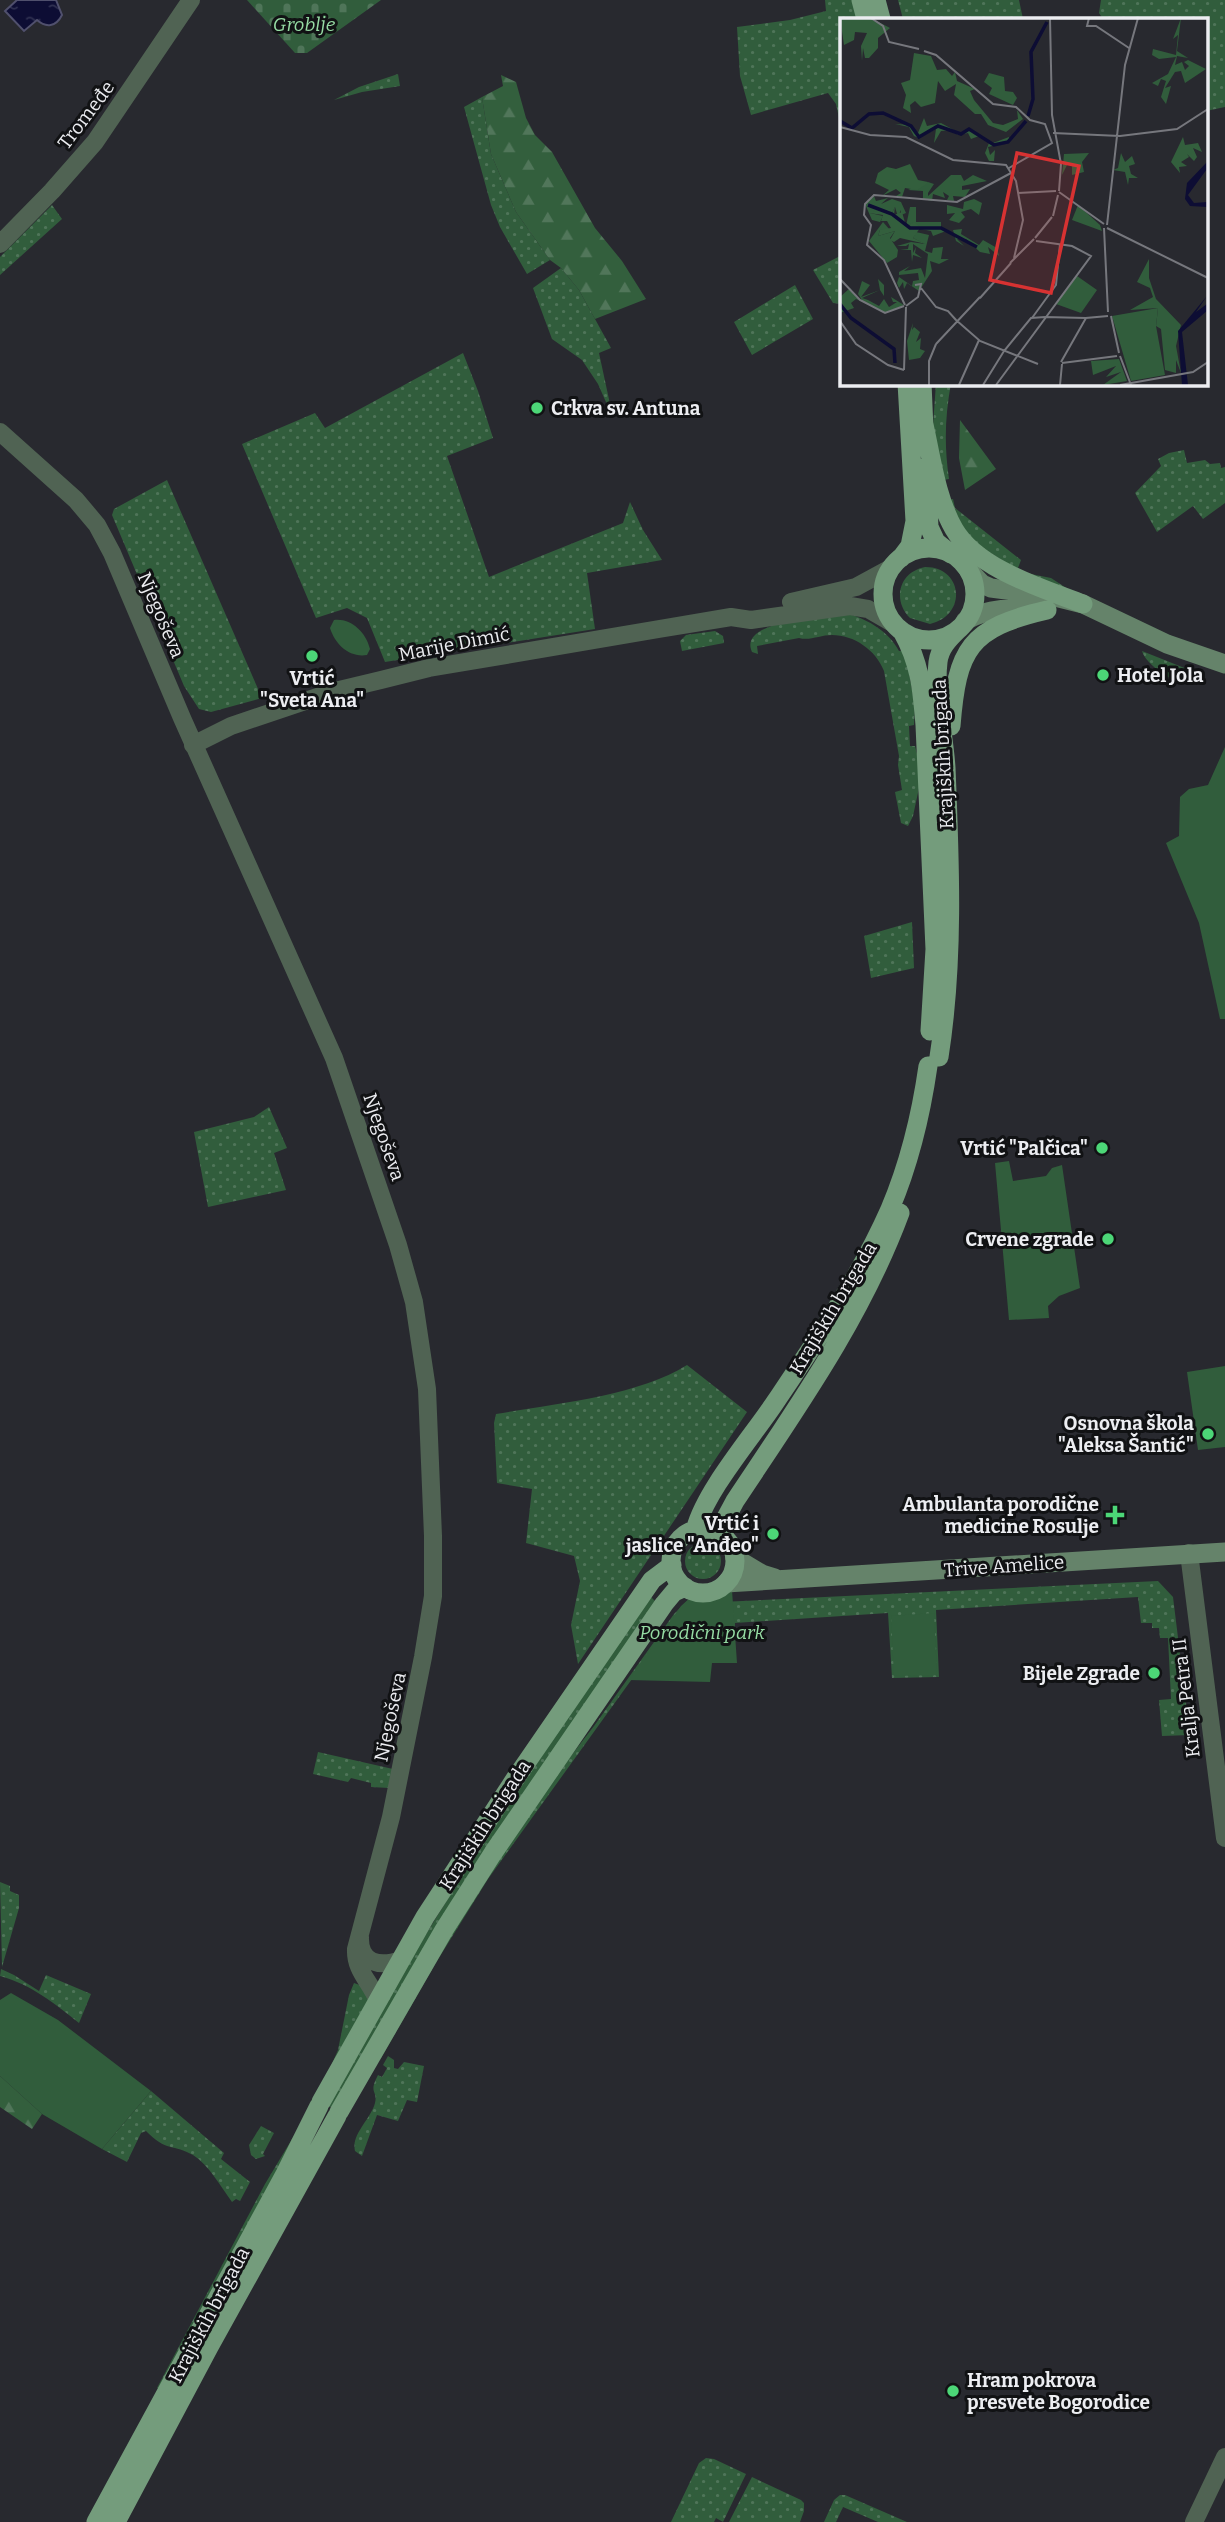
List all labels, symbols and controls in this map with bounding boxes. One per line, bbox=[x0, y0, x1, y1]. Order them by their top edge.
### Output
park label: Groblje bbox=[273, 13, 336, 36]
inset map bbox=[840, 18, 1208, 385]
street label: Tromeđe bbox=[53, 76, 119, 154]
place label: Crkva sv. Antuna bbox=[551, 397, 701, 420]
marker: Crkva sv. Antuna bbox=[529, 400, 545, 416]
street label: Njegoševa bbox=[133, 569, 190, 662]
street label: Marije Dimić bbox=[396, 622, 512, 666]
marker: Vrtić "Sveta Ana" bbox=[304, 648, 320, 664]
place label: Hotel Jola bbox=[1117, 664, 1204, 687]
place label: Vrtić "Sveta Ana" bbox=[260, 667, 364, 712]
marker: Hotel Jola bbox=[1095, 667, 1111, 683]
street label: Krajiških brigada bbox=[928, 678, 958, 830]
street label: Njegoševa bbox=[358, 1090, 410, 1184]
place label: Vrtić "Palčica" bbox=[960, 1137, 1088, 1160]
marker: Vrtić "Palčica" bbox=[1094, 1140, 1110, 1156]
place label: Crvene zgrade bbox=[965, 1228, 1094, 1251]
marker: Crvene zgrade bbox=[1100, 1231, 1116, 1247]
street label: Krajiških brigada bbox=[784, 1237, 882, 1378]
place label: Osnovna škola "Aleksa Šantić" bbox=[1058, 1412, 1194, 1457]
marker: Osnovna škola "Aleksa Šantić" bbox=[1200, 1426, 1216, 1442]
place label: Ambulanta porodične medicine Rosulje bbox=[902, 1493, 1099, 1538]
marker: Ambulanta porodične medicine Rosulje bbox=[1105, 1505, 1125, 1525]
place label: Vrtić i jaslice "Anđeo" bbox=[624, 1512, 759, 1557]
marker: Vrtić i jaslice "Anđeo" bbox=[765, 1526, 781, 1542]
street label: Trive Amelice bbox=[943, 1550, 1065, 1582]
park label: Porodični park bbox=[639, 1621, 766, 1644]
street label: Kralja Petra II bbox=[1167, 1637, 1205, 1759]
place label: Bijele Zgrade bbox=[1023, 1662, 1140, 1685]
marker: Bijele Zgrade bbox=[1146, 1665, 1162, 1681]
street label: Njegoševa bbox=[369, 1670, 411, 1764]
street label: Krajiških brigada bbox=[434, 1755, 536, 1894]
street label: Krajiških brigada bbox=[164, 2243, 255, 2387]
place label: Hram pokrova presvete Bogorodice bbox=[967, 2369, 1150, 2414]
marker: Hram pokrova presvete Bogorodice bbox=[945, 2383, 961, 2399]

